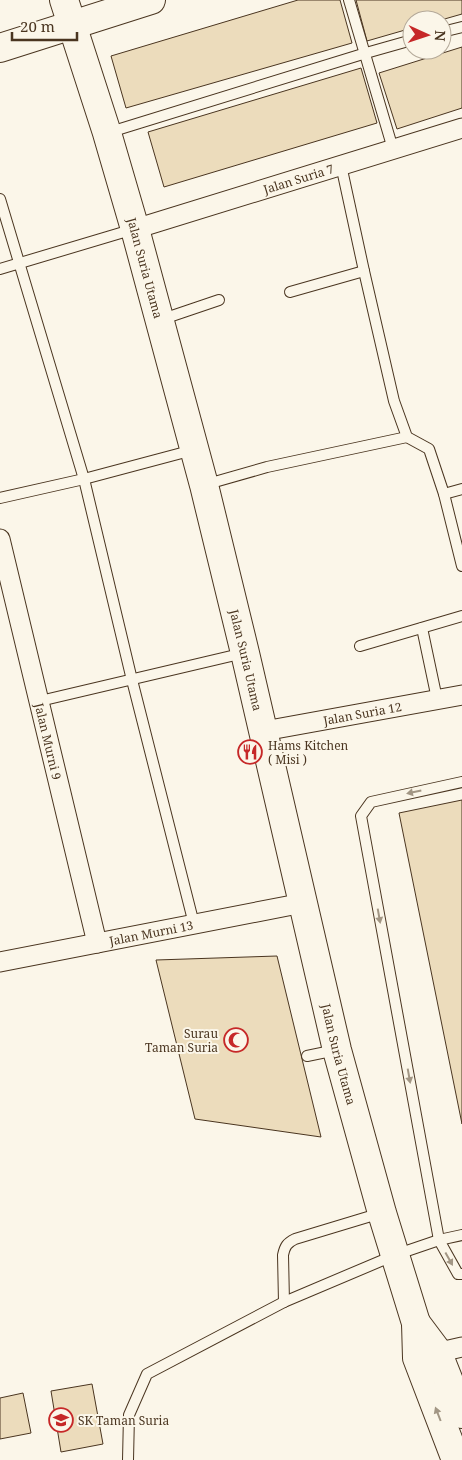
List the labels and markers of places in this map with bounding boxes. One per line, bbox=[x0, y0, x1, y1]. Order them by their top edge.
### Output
place label: Hams Kitchen ( Misi ) bbox=[268, 737, 349, 768]
restaurant icon: Hams Kitchen ( Misi ) bbox=[237, 739, 263, 765]
place label: Surau Taman Suria bbox=[145, 1025, 218, 1056]
mosque icon: Surau Taman Suria bbox=[223, 1027, 249, 1053]
school or university icon: SK Taman Suria bbox=[48, 1407, 74, 1433]
place label: SK Taman Suria bbox=[78, 1412, 169, 1429]

